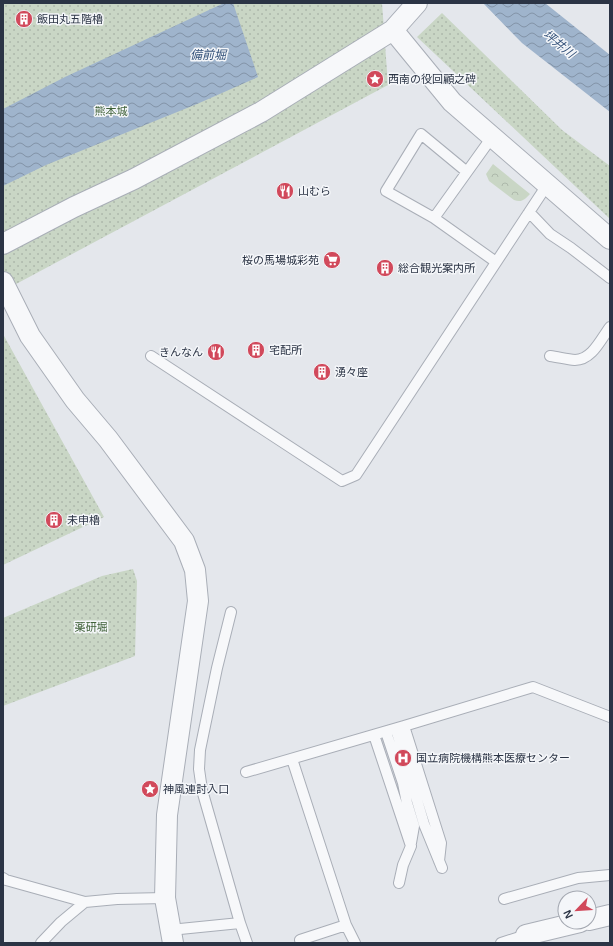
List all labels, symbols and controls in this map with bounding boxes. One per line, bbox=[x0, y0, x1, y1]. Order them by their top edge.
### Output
building icon: 飯田丸五階櫓 bbox=[14, 9, 34, 29]
place label: 飯田丸五階櫓 bbox=[37, 13, 103, 25]
water label: 坪井川 bbox=[541, 27, 579, 62]
water label: 備前堀 bbox=[190, 48, 228, 62]
place icon: 西南の役回顧之碑 bbox=[365, 69, 385, 89]
place label: 西南の役回顧之碑 bbox=[388, 73, 476, 85]
park label: 熊本城 bbox=[95, 105, 128, 117]
restaurant icon: 山むら bbox=[275, 181, 295, 201]
place label: 山むら bbox=[298, 185, 331, 197]
supermarket icon: 桜の馬場城彩苑 bbox=[322, 250, 342, 270]
place label: 桜の馬場城彩苑 bbox=[242, 254, 319, 266]
building icon: 総合観光案内所 bbox=[375, 258, 395, 278]
place label: 総合観光案内所 bbox=[398, 262, 476, 274]
building icon: 宅配所 bbox=[246, 340, 266, 360]
restaurant icon: きんなん bbox=[206, 342, 226, 362]
place label: 宅配所 bbox=[269, 344, 303, 356]
place label: きんなん bbox=[159, 346, 203, 358]
building icon: 湧々座 bbox=[312, 362, 332, 382]
place label: 湧々座 bbox=[335, 366, 368, 378]
building icon: 未申櫓 bbox=[44, 510, 64, 530]
place label: 未申櫓 bbox=[67, 514, 100, 526]
park label: 薬研堀 bbox=[75, 621, 108, 633]
hospital icon: 国立病院機構熊本医療センター bbox=[393, 748, 413, 768]
place label: 国立病院機構熊本医療センター bbox=[416, 752, 570, 764]
place icon: 神風連討入口 bbox=[140, 779, 160, 799]
place label: 神風連討入口 bbox=[163, 783, 229, 795]
north arrow bbox=[557, 890, 597, 930]
text: N bbox=[561, 908, 575, 920]

